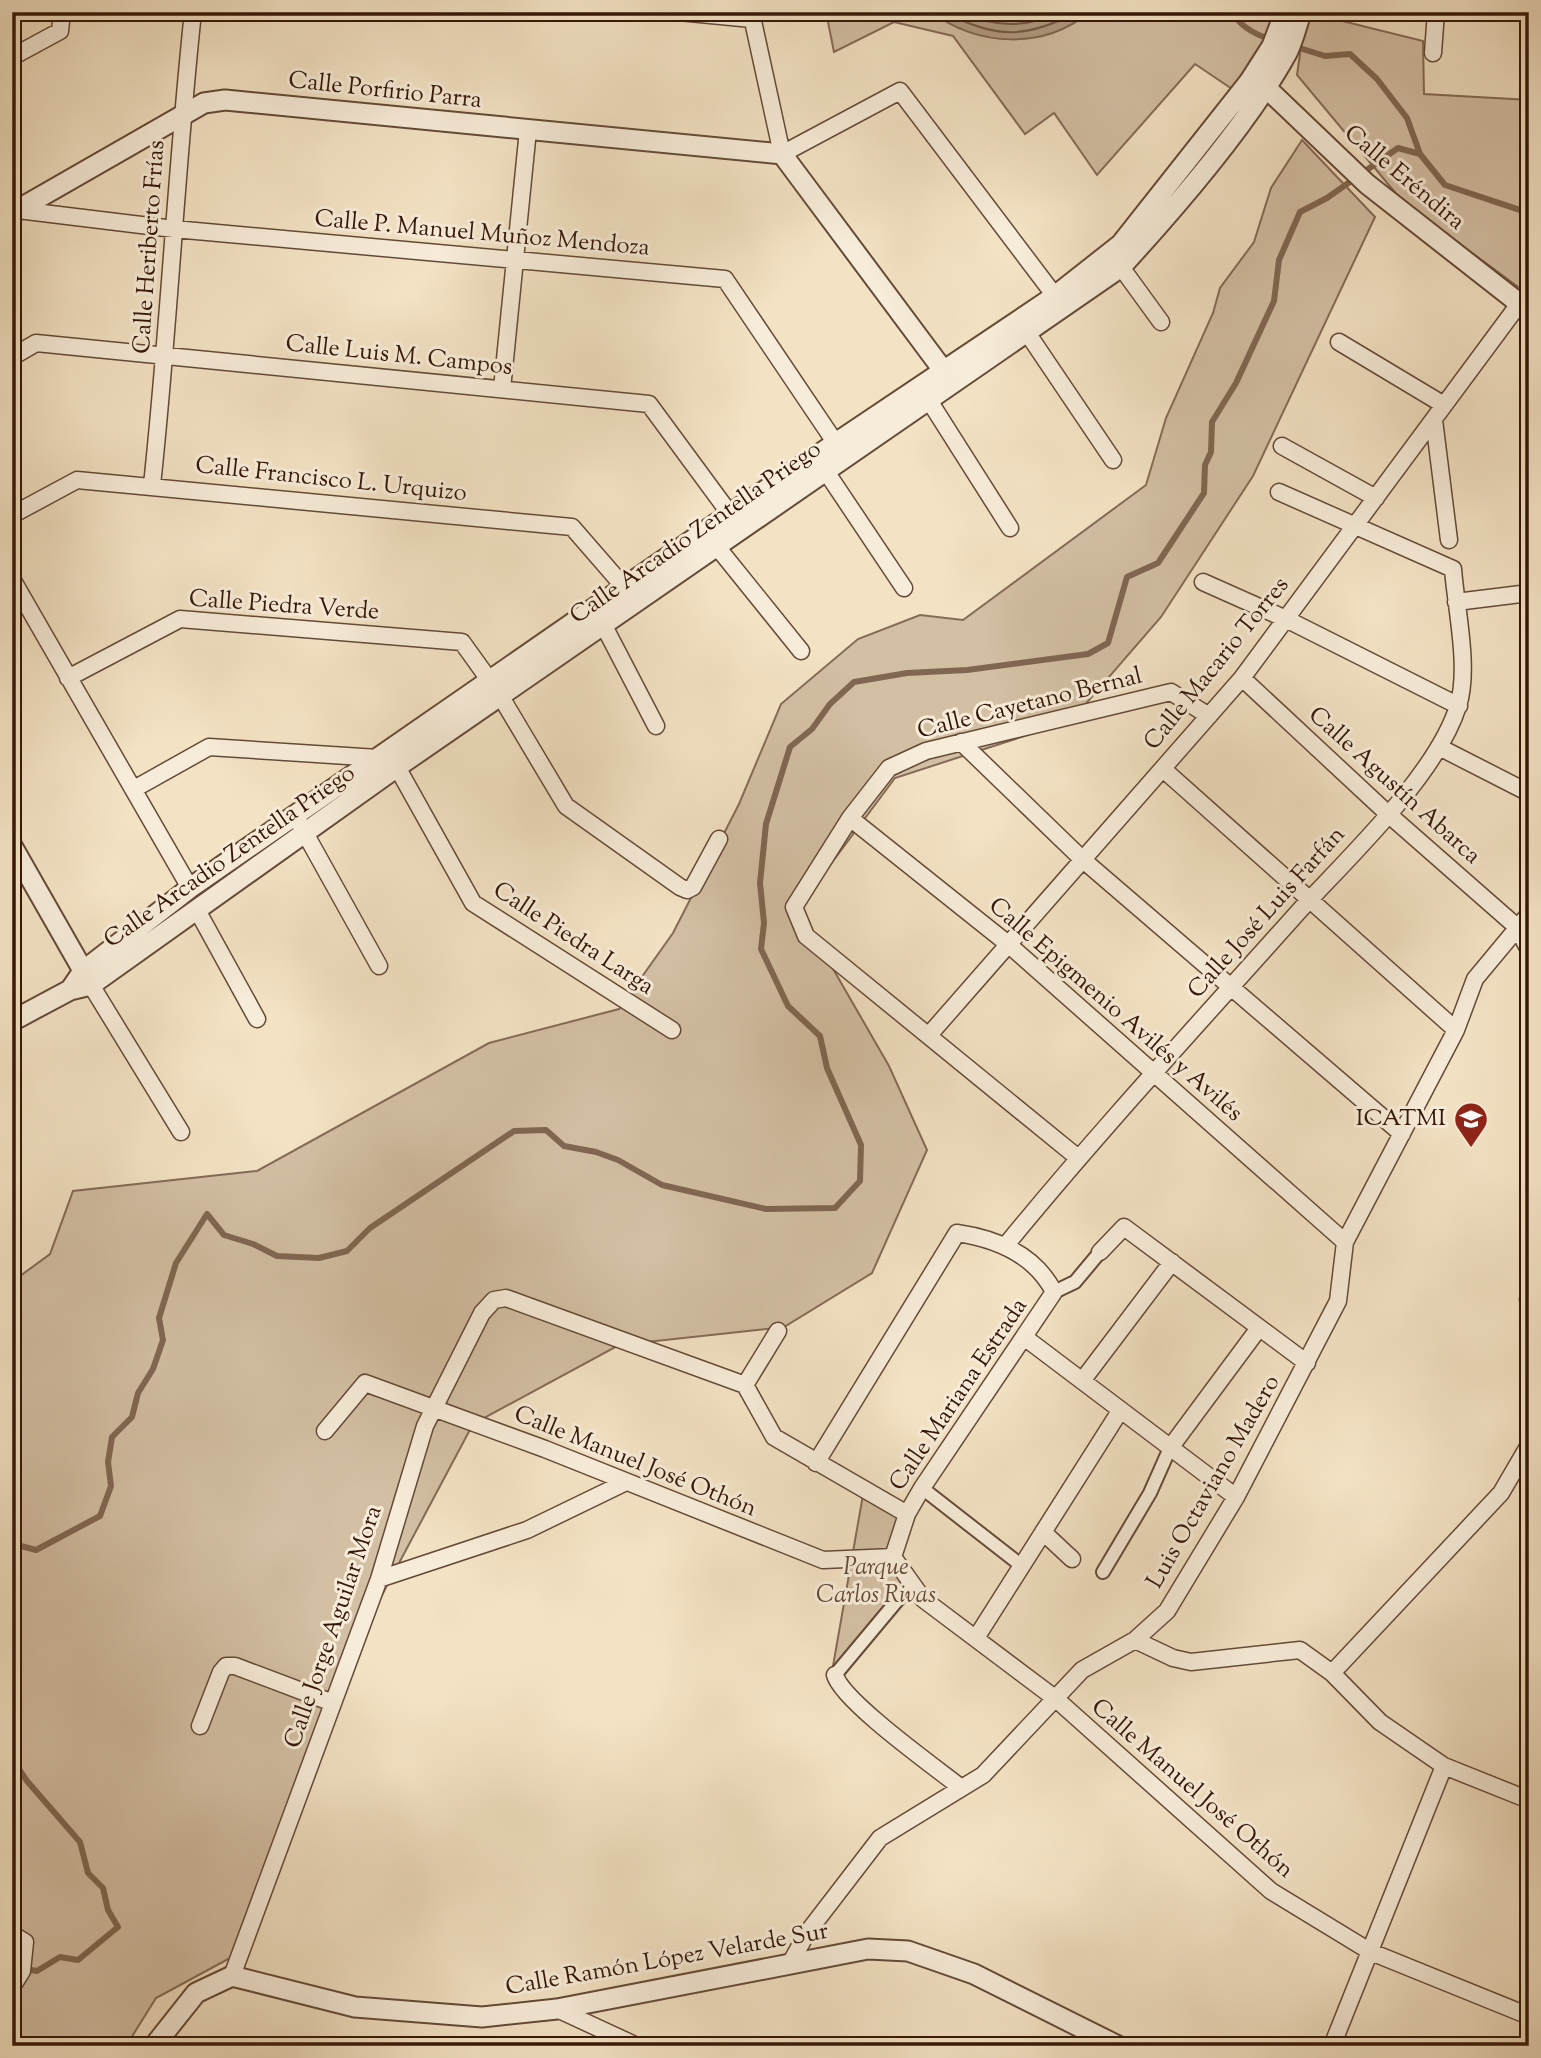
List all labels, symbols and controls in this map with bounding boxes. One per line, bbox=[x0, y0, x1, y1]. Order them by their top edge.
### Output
street label: Calle Porfirio Parra bbox=[287, 64, 483, 118]
street label: Calle Eréndira bbox=[1336, 117, 1472, 239]
street label: Calle Heriberto Frías bbox=[126, 139, 174, 355]
street label: Calle P. Manuel Muñoz Mendoza bbox=[313, 202, 651, 266]
street label: Calle Luis M. Campos bbox=[284, 327, 514, 385]
street label: Calle Arcadio Zentella Priego bbox=[563, 433, 829, 633]
street label: Calle Francisco L. Urquizo bbox=[194, 449, 468, 511]
street label: Calle Macario Torres bbox=[1136, 570, 1298, 758]
street label: Calle Piedra Verde bbox=[188, 582, 380, 630]
street label: Calle Cayetano Bernal bbox=[914, 660, 1146, 748]
street label: Calle Agustín Abarca bbox=[1300, 699, 1488, 873]
street label: Calle Arcadio Zentella Priego bbox=[97, 757, 363, 957]
street label: Calle José Luis Farfán bbox=[1180, 819, 1354, 1007]
street label: Calle Piedra Larga bbox=[486, 874, 660, 1004]
street label: Calle Epigmenio Avilés y Avilés bbox=[980, 890, 1250, 1130]
school or university icon: ICATMI bbox=[1452, 1100, 1490, 1149]
place label: ICATMI bbox=[1356, 1102, 1446, 1136]
street label: Calle Mariana Estrada bbox=[882, 1292, 1036, 1498]
street label: Luis Octaviano Madero bbox=[1139, 1369, 1289, 1595]
street label: Calle Manuel José Othón bbox=[509, 1398, 761, 1526]
street label: Calle Jorge Aguilar Mora bbox=[277, 1501, 391, 1753]
park label: Parque Carlos Rivas bbox=[816, 1551, 936, 1613]
street label: Calle Manuel José Othón bbox=[1083, 1691, 1301, 1887]
street label: Calle Ramón López Velarde Sur bbox=[503, 1915, 831, 2005]

